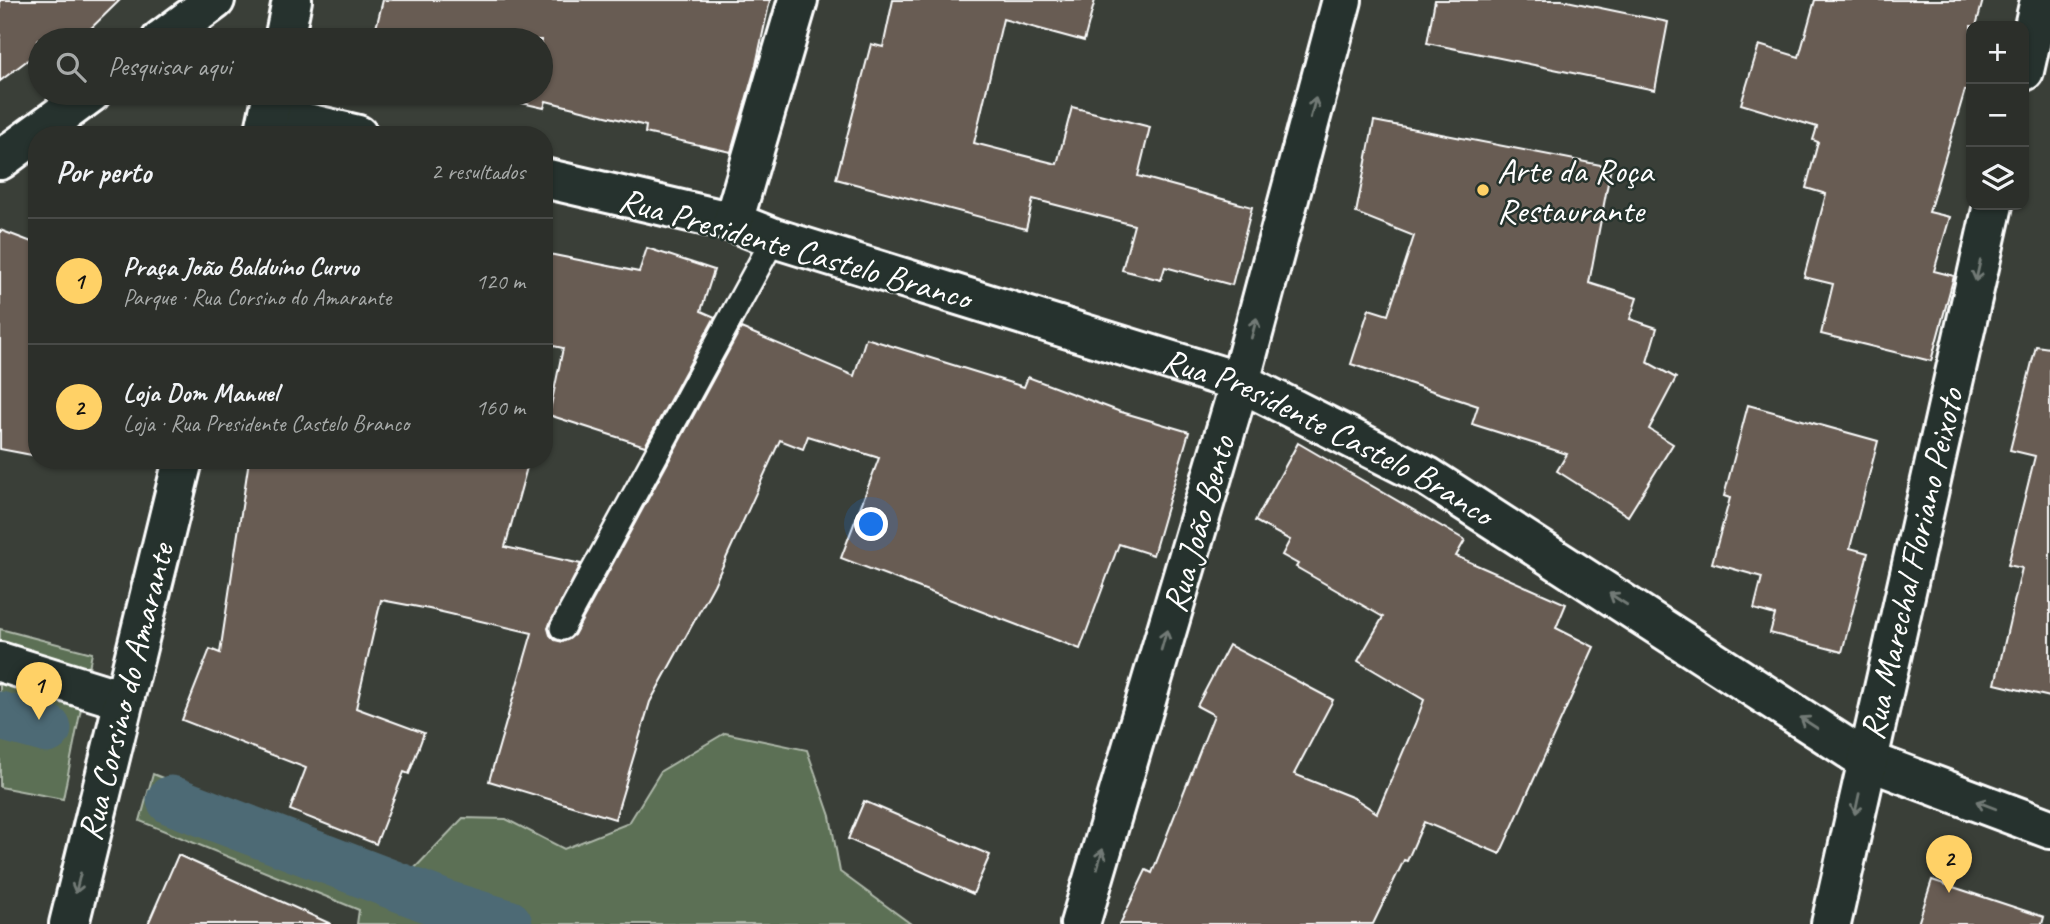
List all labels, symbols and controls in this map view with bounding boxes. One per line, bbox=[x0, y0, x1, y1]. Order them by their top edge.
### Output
map controls bbox=[1966, 21, 2029, 210]
button: + bbox=[1966, 21, 2029, 84]
search box bbox=[28, 28, 553, 105]
icon: search bbox=[52, 48, 90, 86]
text: Pesquisar aqui bbox=[108, 50, 232, 83]
button: − bbox=[1966, 84, 2029, 147]
one-way arrow bbox=[1307, 97, 1320, 120]
button: layers bbox=[1966, 147, 2029, 210]
place label: Arte da Roça Restaurante bbox=[1497, 148, 1656, 233]
text: Por perto bbox=[56, 153, 151, 191]
text: 2 resultados bbox=[431, 157, 525, 186]
street label: Rua Presidente Castelo Branco bbox=[614, 177, 979, 321]
marker: Arte da Roça Restaurante bbox=[1475, 182, 1491, 198]
text: Praça João Balduíno Curvo bbox=[123, 250, 359, 283]
one-way arrow bbox=[1971, 259, 1984, 282]
text: 1 bbox=[74, 267, 84, 296]
text: 120 m bbox=[476, 267, 525, 296]
text: Parque · Rua Corsino do Amarante bbox=[123, 283, 391, 312]
one-way arrow bbox=[1248, 317, 1261, 339]
street label: Rua Presidente Castelo Branco bbox=[1157, 337, 1505, 538]
text: Loja Dom Manuel bbox=[123, 376, 278, 409]
street label: Rua Marechal Floriano Peixoto bbox=[1849, 383, 1974, 744]
text: 2 bbox=[74, 393, 84, 422]
text: 160 m bbox=[476, 393, 525, 422]
text: Loja · Rua Presidente Castelo Branco bbox=[123, 409, 409, 438]
street label: Rua João Bento bbox=[1152, 429, 1246, 618]
your location bbox=[854, 507, 888, 541]
street label: Rua Corsino do Amarante bbox=[67, 537, 185, 845]
one-way arrow bbox=[1608, 592, 1628, 606]
one-way arrow bbox=[1158, 630, 1171, 652]
pin: 1 bbox=[16, 662, 62, 720]
one-way arrow bbox=[1799, 715, 1819, 729]
one-way arrow bbox=[1849, 792, 1863, 815]
one-way arrow bbox=[1976, 797, 1998, 810]
pin: 2 bbox=[1926, 835, 1972, 893]
one-way arrow bbox=[1094, 848, 1107, 870]
one-way arrow bbox=[71, 871, 85, 894]

